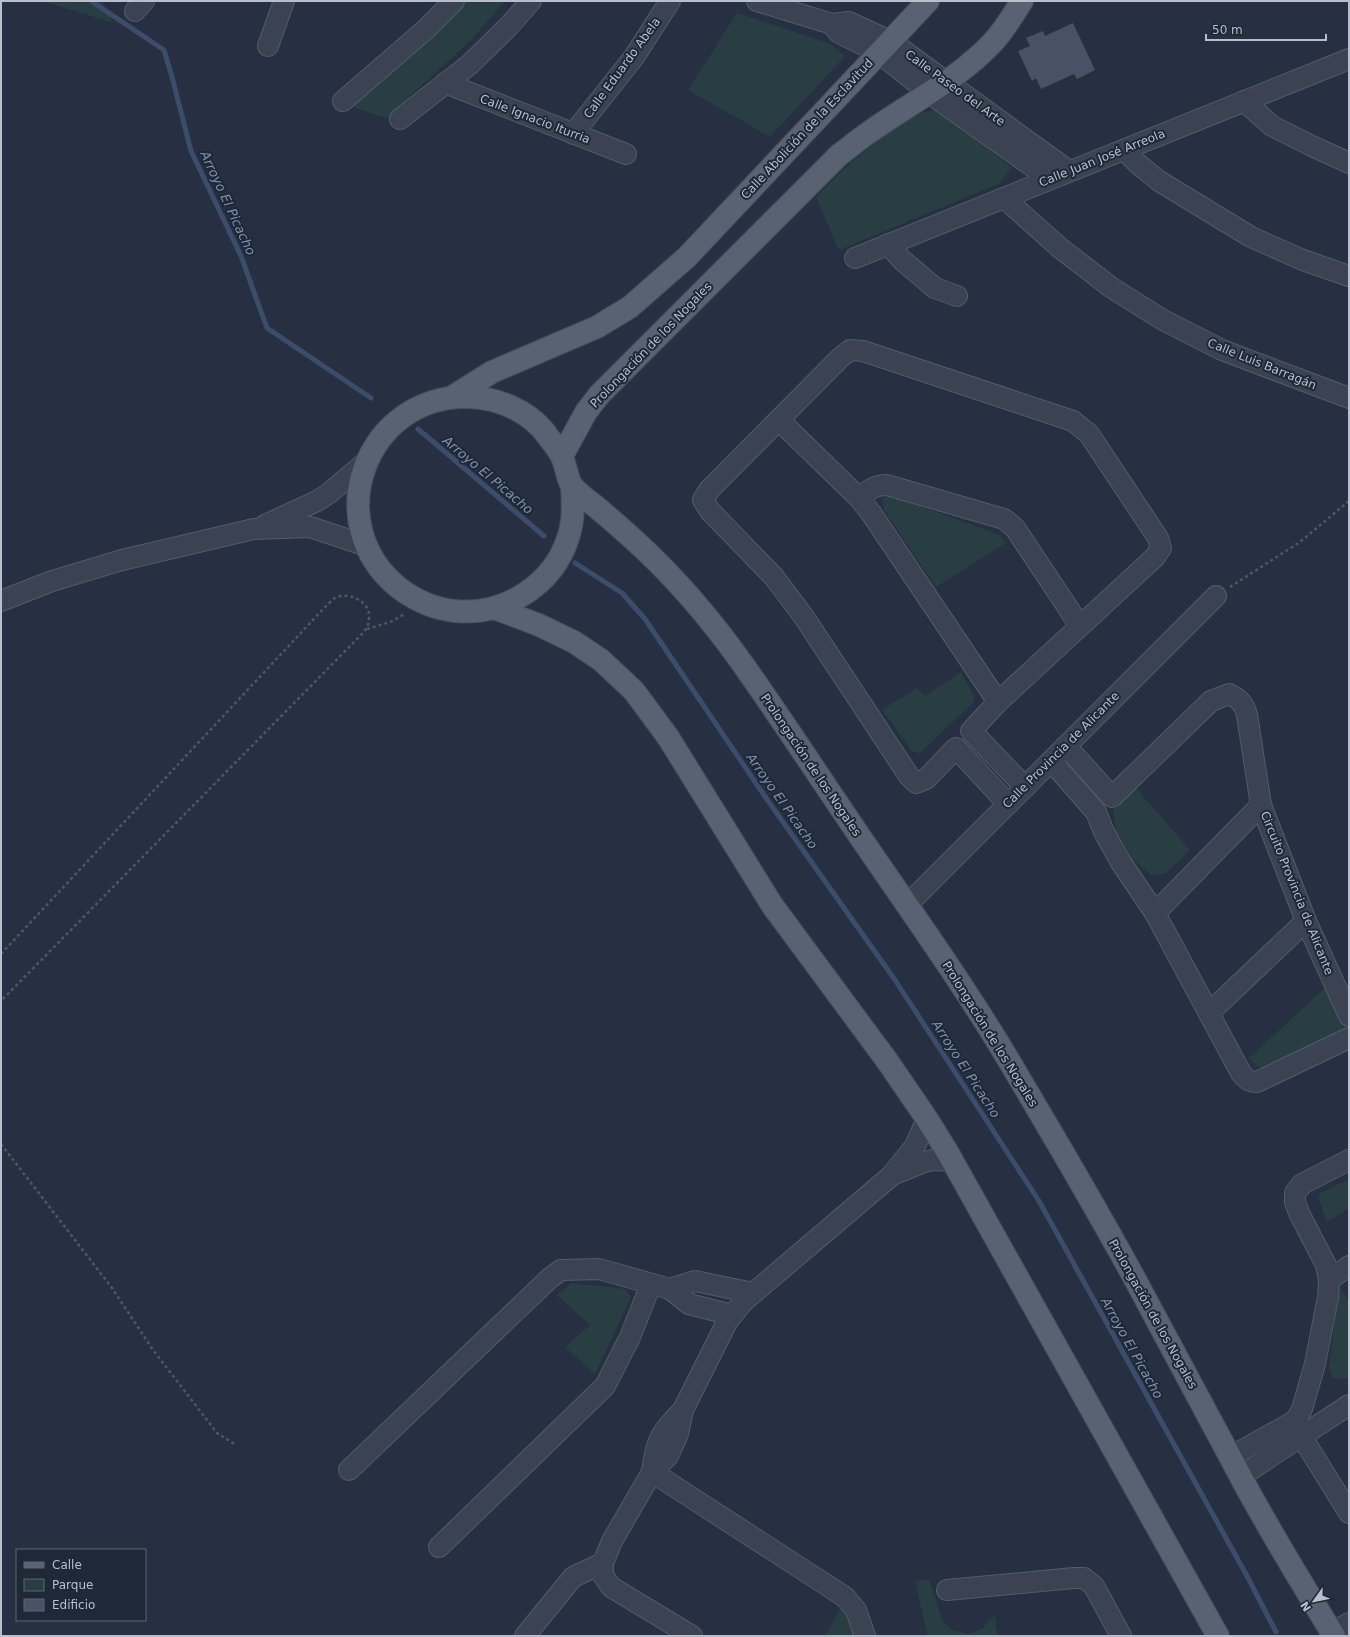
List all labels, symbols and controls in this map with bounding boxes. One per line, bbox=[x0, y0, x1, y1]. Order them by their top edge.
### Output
street label: Calle Eduardo Abela bbox=[581, 15, 663, 121]
scale bar bbox=[1206, 16, 1326, 42]
text: 50 m bbox=[1212, 23, 1243, 37]
street label: Calle Paseo del Arte bbox=[902, 47, 1008, 129]
street label: Calle Abolición de la Esclavitud bbox=[738, 56, 876, 202]
street label: Calle Ignacio Iturria bbox=[478, 92, 592, 146]
street label: Calle Juan José Arreola bbox=[1037, 126, 1167, 190]
water label: Arroyo El Picacho bbox=[197, 148, 259, 257]
street label: Prolongación de los Nogales bbox=[587, 279, 715, 411]
street label: Calle Luis Barragán bbox=[1205, 336, 1319, 392]
water label: Arroyo El Picacho bbox=[439, 432, 536, 517]
street label: Calle Provincia de Alicante bbox=[1000, 689, 1122, 811]
street label: Prolongación de los Nogales bbox=[758, 691, 864, 839]
water label: Arroyo El Picacho bbox=[743, 750, 821, 852]
street label: Circuito Provincia de Alicante bbox=[1258, 809, 1336, 977]
street label: Prolongación de los Nogales bbox=[939, 959, 1041, 1109]
water label: Arroyo El Picacho bbox=[928, 1017, 1003, 1121]
street label: Prolongación de los Nogales bbox=[1106, 1237, 1200, 1391]
water label: Arroyo El Picacho bbox=[1098, 1294, 1166, 1401]
legend bbox=[16, 1549, 146, 1621]
text: Calle bbox=[52, 1558, 82, 1572]
text: Parque bbox=[52, 1578, 93, 1592]
north arrow bbox=[1294, 1581, 1334, 1621]
text: Edificio bbox=[52, 1598, 95, 1612]
text: N bbox=[1298, 1599, 1314, 1614]

